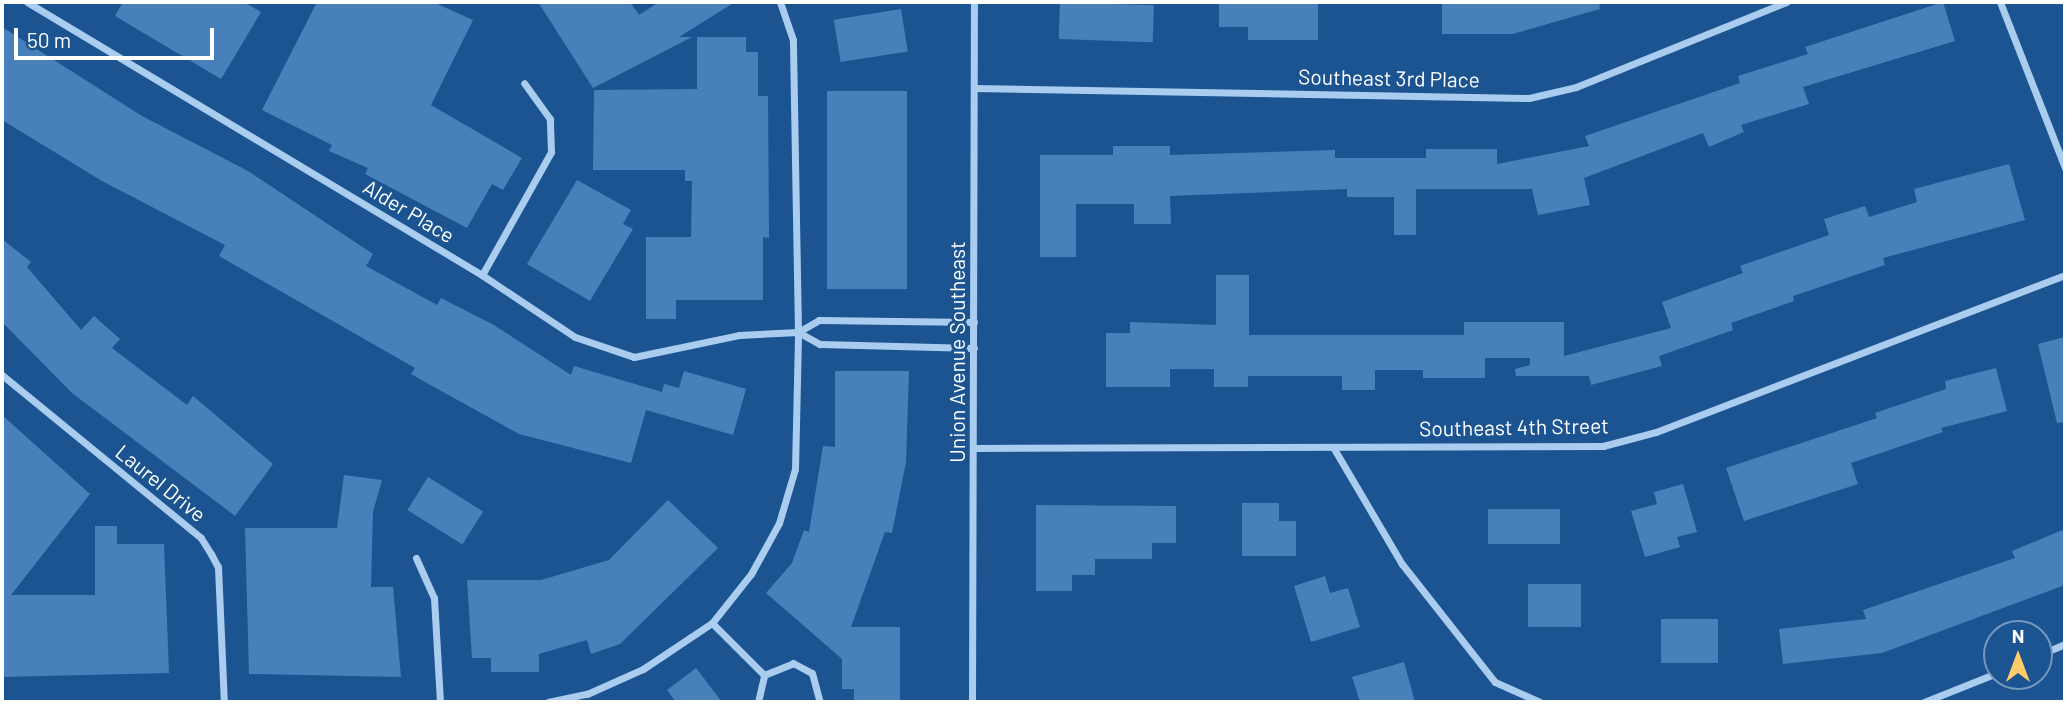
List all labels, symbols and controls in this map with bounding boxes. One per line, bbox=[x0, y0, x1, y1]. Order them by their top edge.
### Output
scale bar bbox=[18, 14, 217, 58]
text: 50 m bbox=[27, 27, 71, 52]
street label: Southeast 3rd Place bbox=[1298, 64, 1480, 92]
street label: Alder Place bbox=[359, 174, 459, 248]
street label: Union Avenue Southeast bbox=[944, 241, 970, 463]
street label: Southeast 4th Street bbox=[1419, 413, 1609, 441]
street label: Laurel Drive bbox=[111, 439, 211, 527]
north arrow bbox=[1983, 620, 2053, 690]
text: N bbox=[2012, 624, 2024, 647]

